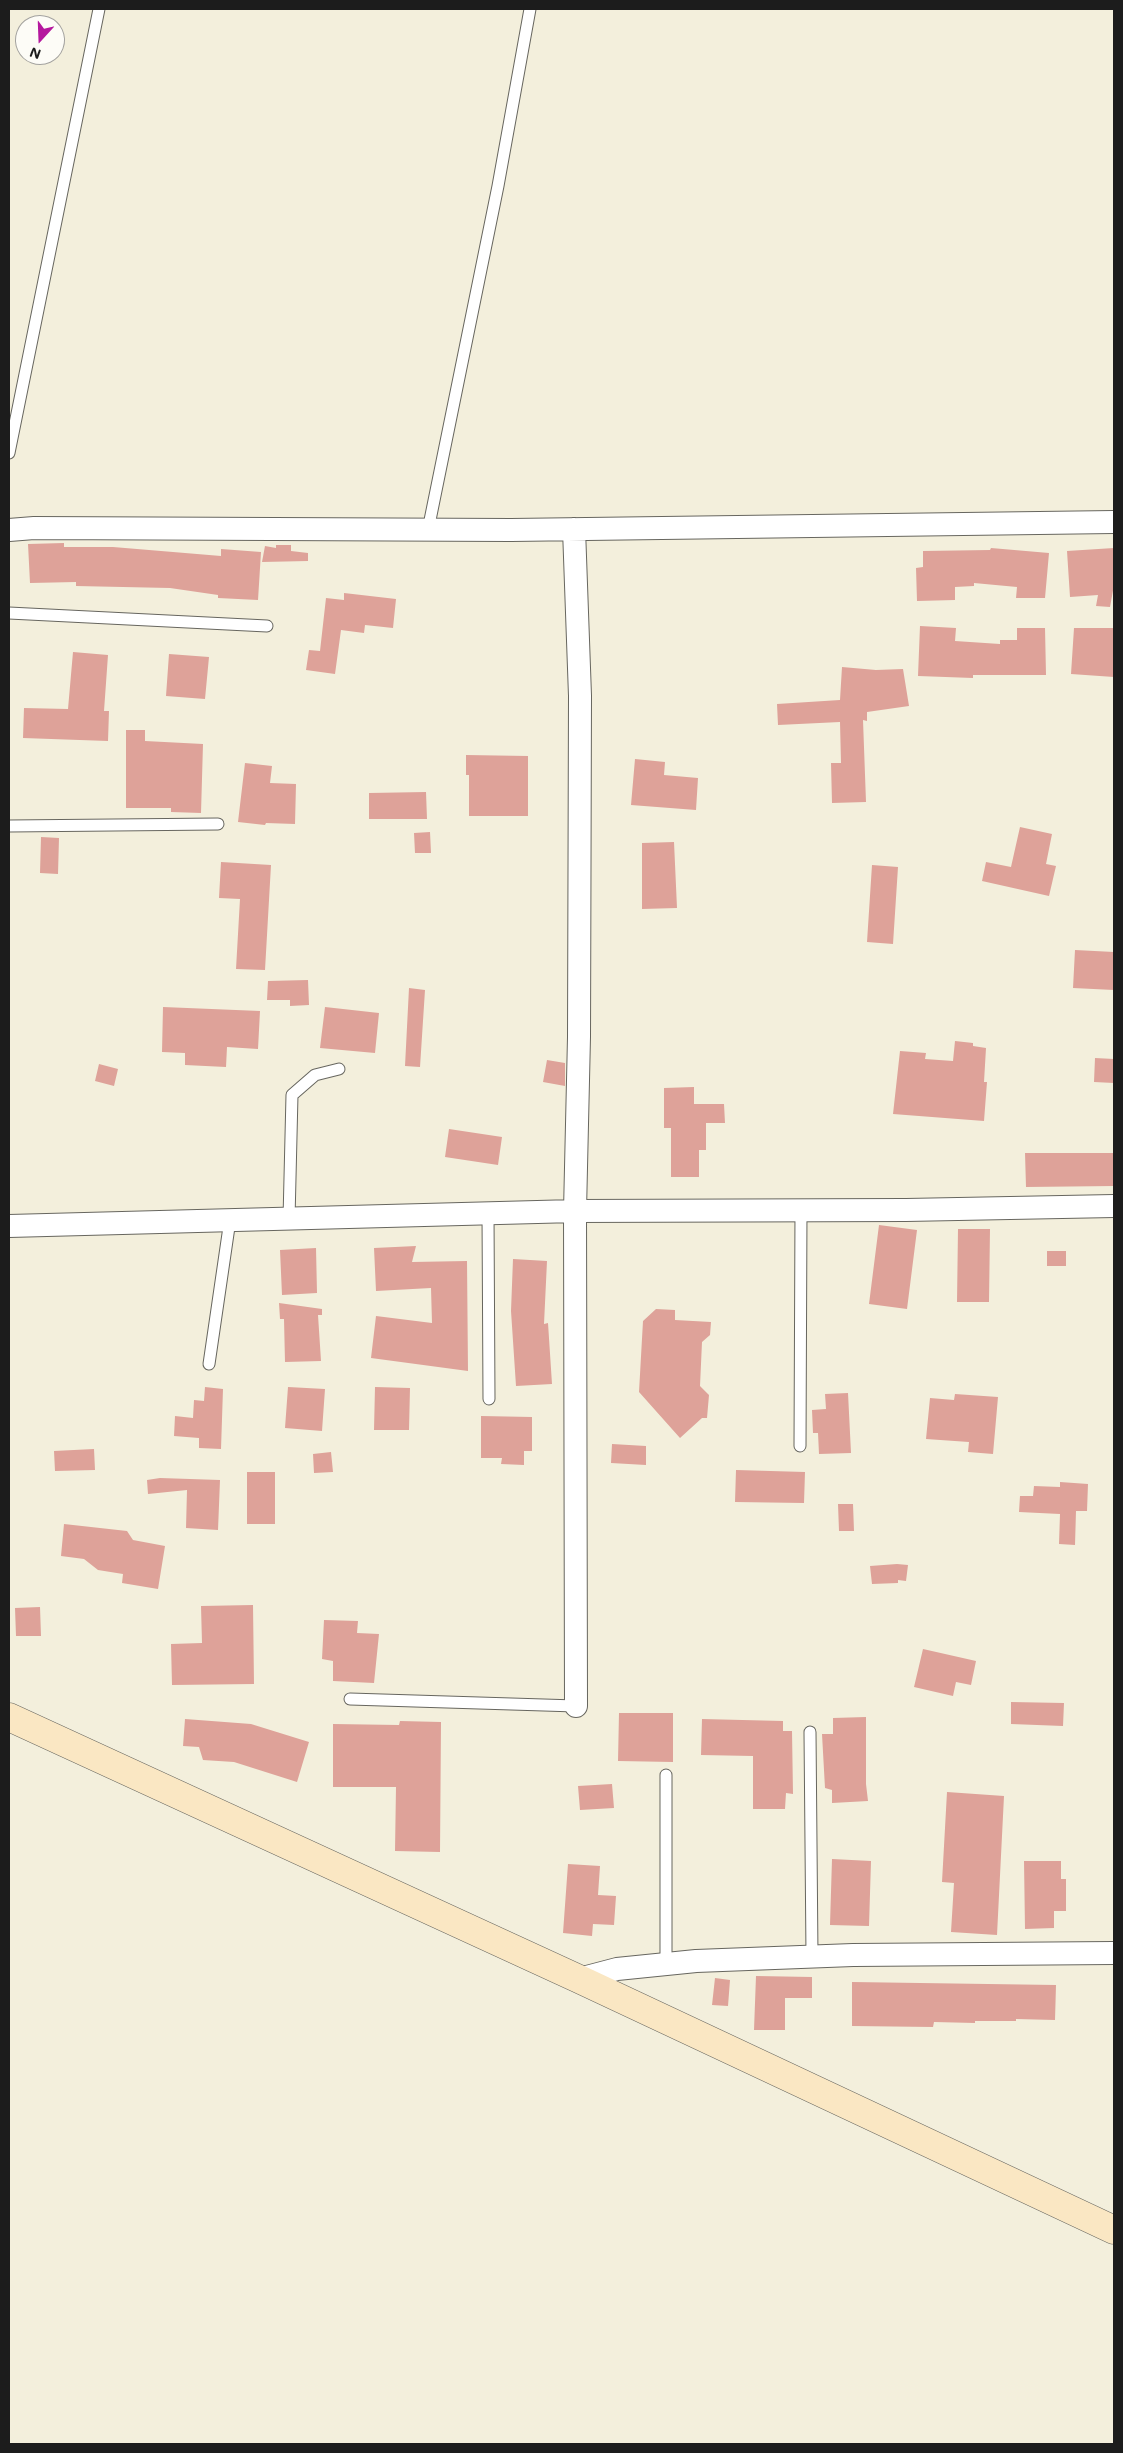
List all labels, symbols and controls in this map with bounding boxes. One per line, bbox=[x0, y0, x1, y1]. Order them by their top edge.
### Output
north arrow bbox=[15, 15, 65, 65]
text: N bbox=[27, 43, 43, 64]

